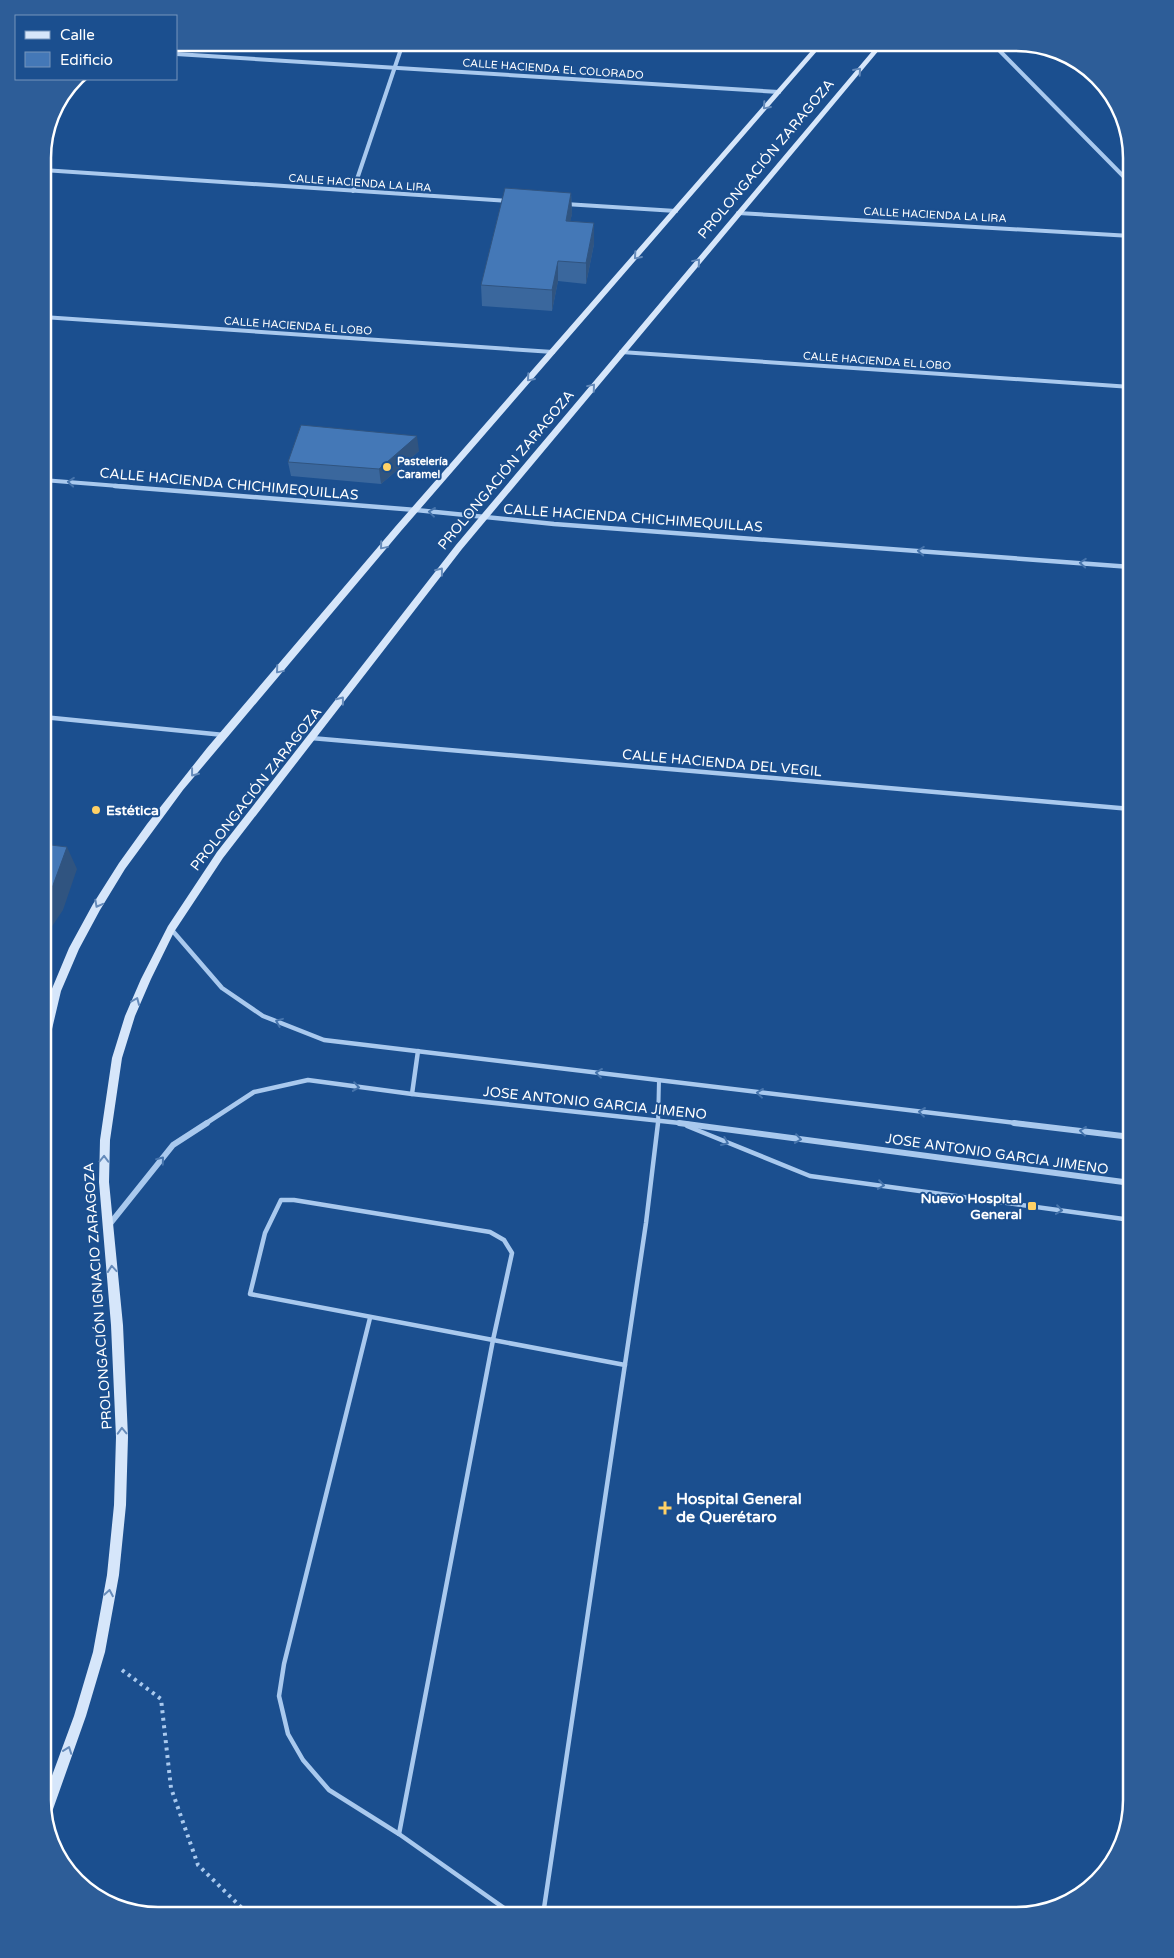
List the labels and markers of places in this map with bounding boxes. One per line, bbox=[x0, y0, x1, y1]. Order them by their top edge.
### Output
place label: Pastelería Caramel bbox=[397, 455, 448, 481]
marker: Pastelería Caramel bbox=[381, 461, 393, 473]
place label: Estética bbox=[106, 802, 159, 819]
marker: Estética bbox=[90, 804, 102, 816]
place label: Nuevo Hospital General bbox=[920, 1190, 1022, 1223]
marker: Nuevo Hospital General bbox=[1026, 1200, 1038, 1212]
place label: Hospital General de Querétaro bbox=[676, 1489, 802, 1527]
marker: Hospital General de Querétaro bbox=[658, 1501, 672, 1515]

